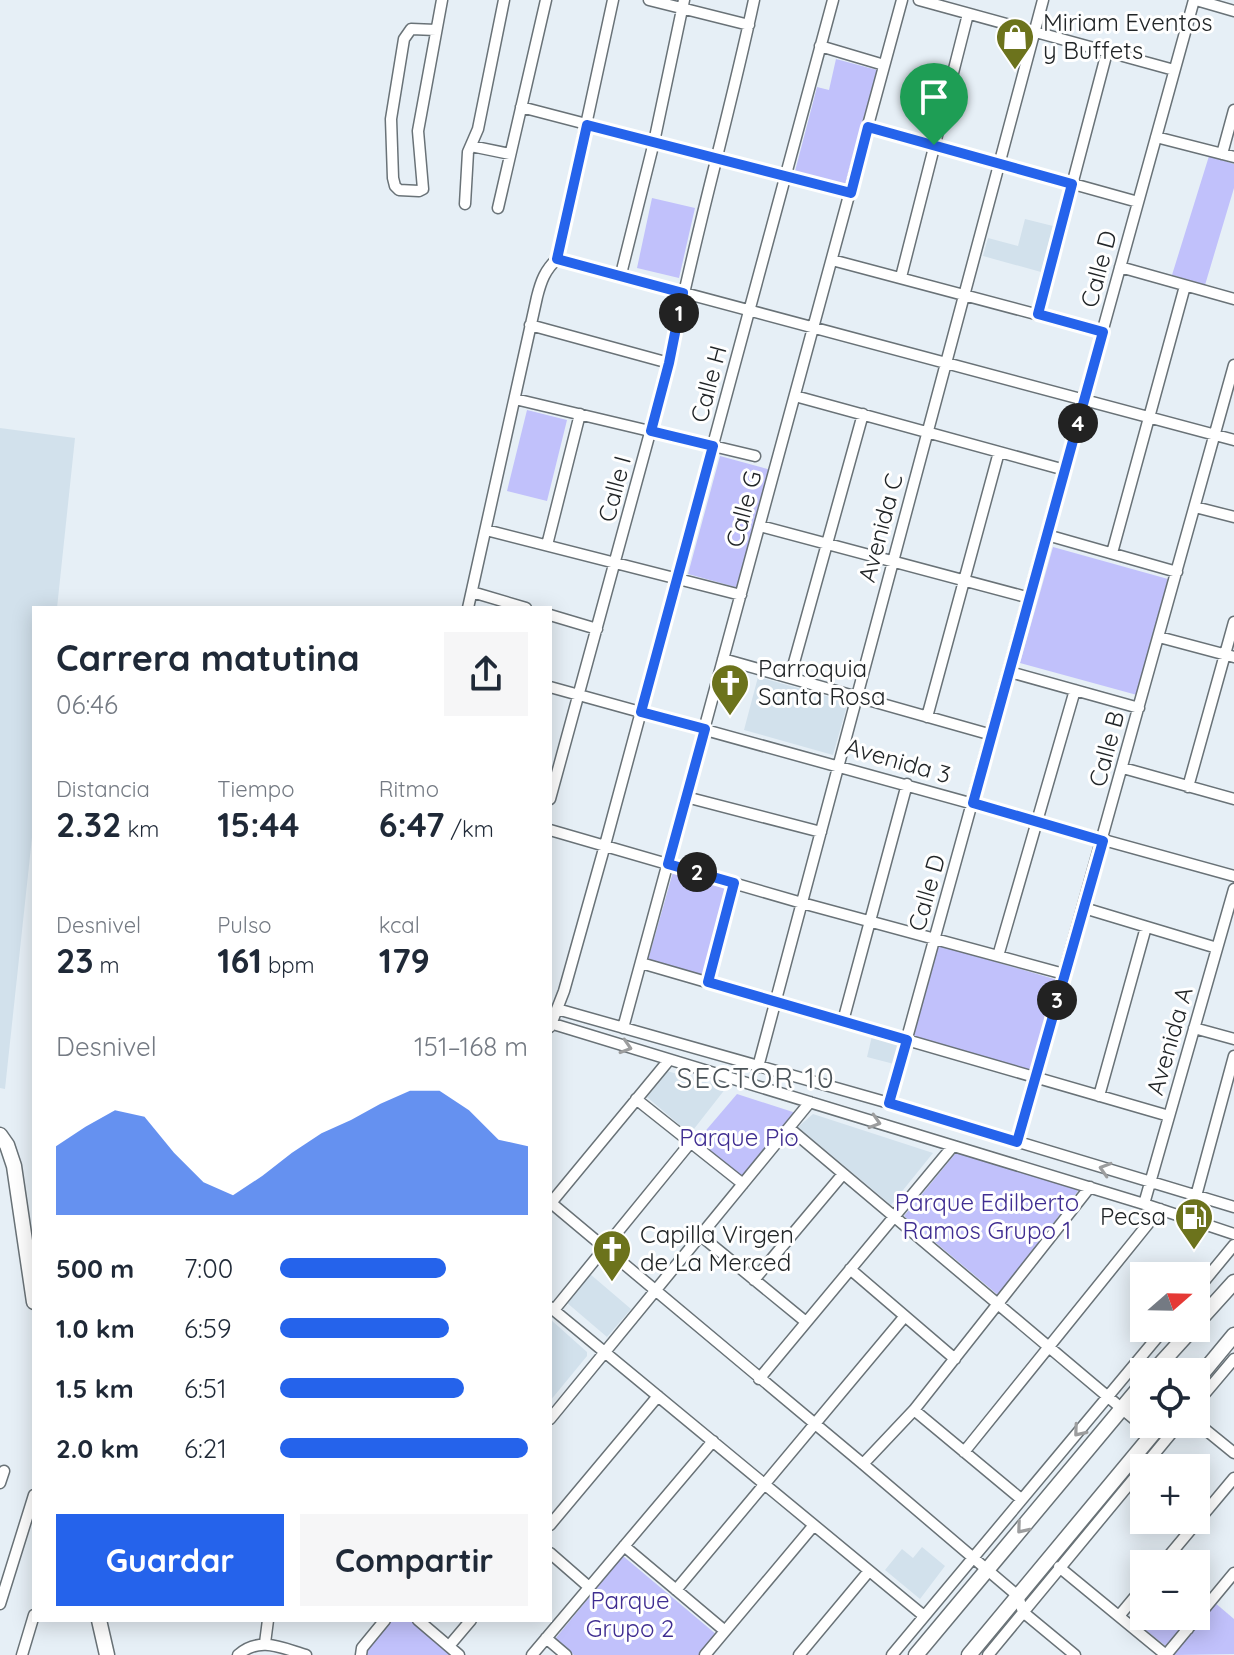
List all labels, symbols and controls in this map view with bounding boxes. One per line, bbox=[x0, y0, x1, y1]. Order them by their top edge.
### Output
place label: Miriam Eventos y Buffets bbox=[1043, 7, 1212, 65]
shop icon: Miriam Eventos y Buffets bbox=[994, 16, 1036, 71]
pin bbox=[900, 63, 968, 145]
icon: arrive bbox=[912, 75, 956, 119]
street label: Calle D bbox=[1073, 227, 1123, 310]
pin: 1 bbox=[659, 293, 699, 333]
text: 1 bbox=[675, 299, 683, 327]
street label: Calle H bbox=[683, 342, 733, 425]
pin: 4 bbox=[1058, 403, 1098, 443]
text: 4 bbox=[1072, 409, 1084, 437]
street label: Calle I bbox=[591, 452, 637, 525]
street label: Calle G bbox=[718, 467, 768, 550]
street label: Avenida C bbox=[851, 470, 909, 585]
button: share bbox=[444, 632, 528, 716]
text: Carrera matutina bbox=[56, 635, 360, 680]
place label: Parroquia Santa Rosa bbox=[758, 653, 886, 711]
church icon: Parroquia Santa Rosa bbox=[709, 662, 751, 717]
text: 06:46 bbox=[56, 688, 118, 721]
street label: Calle B bbox=[1082, 708, 1130, 790]
street label: Avenida 3 bbox=[842, 731, 954, 789]
text: Distancia bbox=[56, 775, 150, 803]
text: Tiempo bbox=[217, 775, 294, 803]
text: Ritmo bbox=[379, 775, 439, 803]
text: 2.32 bbox=[56, 803, 121, 846]
text: 15:44 bbox=[217, 803, 299, 846]
text: 6:47 bbox=[379, 803, 444, 846]
text: km bbox=[121, 815, 159, 843]
text: /km bbox=[444, 815, 494, 843]
street label: Calle D bbox=[901, 851, 951, 935]
pin: 2 bbox=[677, 852, 717, 892]
text: 2 bbox=[691, 858, 703, 886]
text: Desnivel bbox=[56, 911, 141, 939]
text: Pulso bbox=[217, 911, 272, 939]
text: kcal bbox=[379, 911, 420, 939]
text: 23 bbox=[56, 939, 94, 982]
text: 161 bbox=[217, 939, 262, 982]
text: 179 bbox=[379, 939, 430, 982]
text: m bbox=[94, 951, 120, 979]
text: bpm bbox=[262, 951, 315, 979]
pin: 3 bbox=[1037, 980, 1077, 1020]
street label: Avenida A bbox=[1139, 983, 1199, 1098]
text: 3 bbox=[1051, 986, 1063, 1014]
text: Desnivel bbox=[56, 1030, 157, 1063]
text: 151–168 m bbox=[414, 1030, 528, 1063]
one-way arrow bbox=[618, 1037, 632, 1053]
district label: SECTOR 10 bbox=[676, 1060, 836, 1095]
one-way arrow bbox=[867, 1113, 881, 1129]
park label: Parque Pio bbox=[679, 1122, 799, 1152]
one-way arrow bbox=[1099, 1162, 1113, 1178]
park label: Parque Edilberto Ramos Grupo 1 bbox=[895, 1187, 1079, 1245]
fuel station icon: Pecsa bbox=[1173, 1196, 1215, 1251]
place label: Pecsa bbox=[1100, 1201, 1166, 1231]
place label: Capilla Virgen de La Merced bbox=[640, 1219, 794, 1277]
church icon: Capilla Virgen de La Merced bbox=[591, 1228, 633, 1283]
text: 500 m bbox=[56, 1252, 134, 1285]
text: 7:00 bbox=[184, 1252, 233, 1285]
north arrow bbox=[1130, 1262, 1210, 1342]
map controls bbox=[1130, 1262, 1210, 1630]
text: 1.0 km bbox=[56, 1312, 135, 1345]
text: 6:59 bbox=[184, 1312, 232, 1345]
button: locate bbox=[1130, 1358, 1210, 1438]
text: 1.5 km bbox=[56, 1372, 134, 1405]
text: 6:51 bbox=[184, 1372, 227, 1405]
one-way arrow bbox=[1074, 1421, 1089, 1436]
text: 2.0 km bbox=[56, 1432, 139, 1465]
text: 6:21 bbox=[184, 1432, 227, 1465]
button: + bbox=[1130, 1454, 1210, 1534]
button: Guardar bbox=[56, 1514, 284, 1606]
button: Compartir bbox=[300, 1514, 528, 1606]
one-way arrow bbox=[1017, 1518, 1032, 1533]
button: − bbox=[1130, 1550, 1210, 1630]
park label: Parque Grupo 2 bbox=[586, 1585, 674, 1643]

